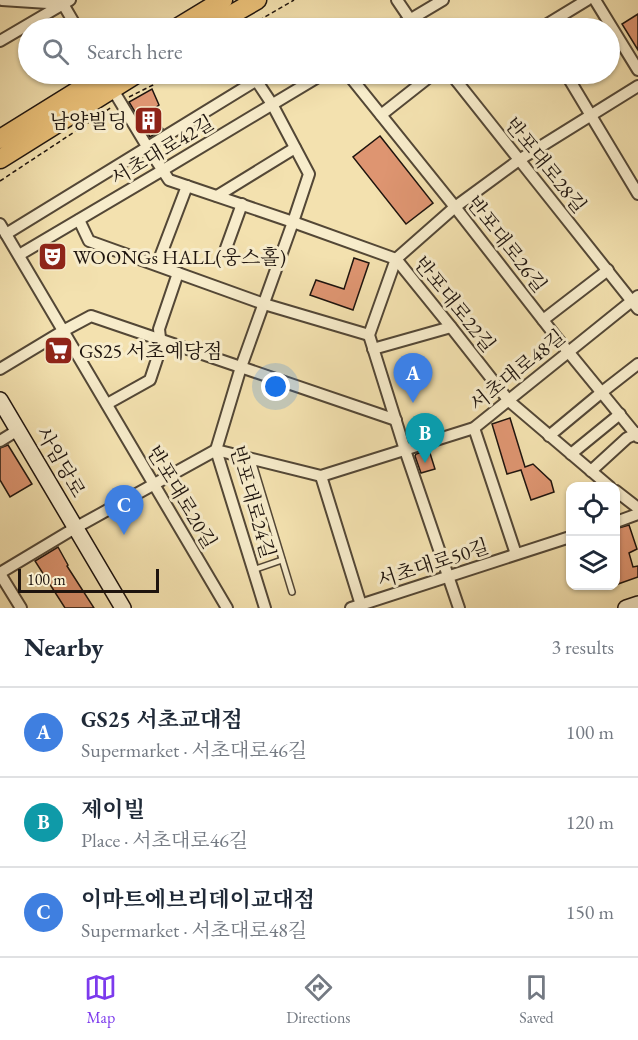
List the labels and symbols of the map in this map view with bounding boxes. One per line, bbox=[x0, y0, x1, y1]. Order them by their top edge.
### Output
building icon: 남양빌딩 bbox=[132, 105, 164, 137]
place label: 남양빌딩 bbox=[50, 108, 127, 134]
street label: 서초대로42길 bbox=[106, 109, 218, 191]
street label: 반포대로28길 bbox=[499, 112, 593, 218]
street label: 반포대로26길 bbox=[461, 190, 553, 298]
theatre icon: WOONGs HALL(웅스홀) bbox=[36, 241, 68, 273]
place label: WOONGs HALL(웅스홀) bbox=[73, 244, 286, 270]
street label: 반포대로22길 bbox=[408, 251, 502, 357]
street label: 서초대로48길 bbox=[464, 323, 570, 417]
supermarket icon: GS25 서초예당점 bbox=[42, 335, 74, 367]
place label: GS25 서초예당점 bbox=[79, 338, 223, 364]
pin: A bbox=[394, 354, 432, 403]
your location bbox=[261, 372, 290, 401]
pin: B bbox=[406, 414, 444, 463]
street label: 사임당로 bbox=[30, 422, 92, 502]
street label: 반포대로20길 bbox=[141, 441, 223, 553]
street label: 반포대로24길 bbox=[225, 443, 281, 561]
pin: C bbox=[104, 486, 144, 535]
street label: 서초대로50길 bbox=[374, 533, 492, 593]
scale bar bbox=[18, 566, 159, 594]

